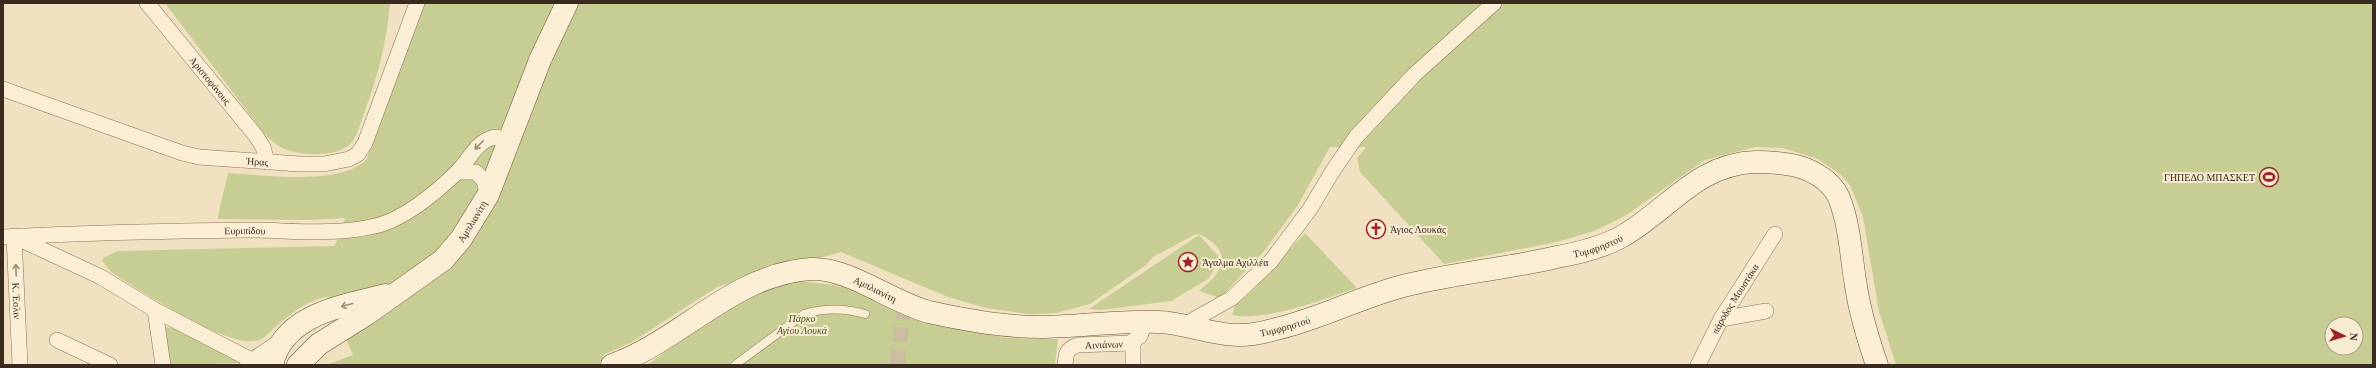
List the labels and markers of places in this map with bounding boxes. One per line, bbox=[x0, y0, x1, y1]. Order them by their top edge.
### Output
sports icon: ΓΗΠΕΔΟ ΜΠΑΣΚΕΤ bbox=[2258, 166, 2280, 188]
place label: ΓΗΠΕΔΟ ΜΠΑΣΚΕΤ bbox=[2164, 172, 2255, 183]
church icon: Άγιος Λουκάς bbox=[1365, 218, 1387, 240]
place label: Άγιος Λουκάς bbox=[1390, 224, 1446, 235]
place icon: Άγαλμα Αχιλλέα bbox=[1177, 251, 1199, 273]
place label: Άγαλμα Αχιλλέα bbox=[1202, 257, 1269, 268]

